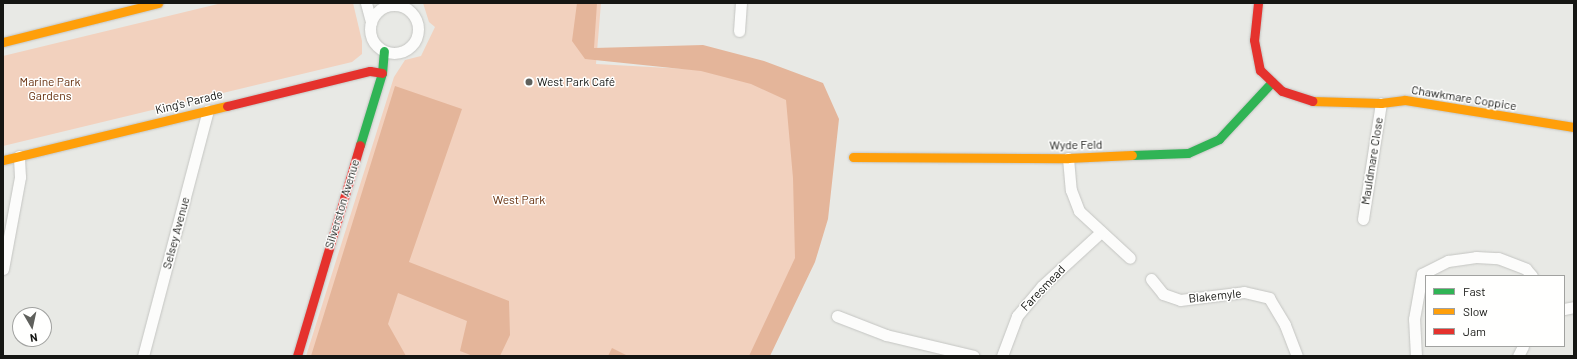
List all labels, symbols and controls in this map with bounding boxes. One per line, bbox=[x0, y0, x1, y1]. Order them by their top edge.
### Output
park label: Marine Park Gardens bbox=[20, 75, 80, 103]
place label: West Park Café bbox=[537, 75, 615, 89]
marker: West Park Café bbox=[524, 77, 534, 87]
street label: Chawkmare Coppice bbox=[1410, 83, 1518, 113]
street label: King's Parade bbox=[154, 87, 224, 117]
street label: Mauldmare Close bbox=[1358, 116, 1386, 206]
street label: Wyde Feld bbox=[1049, 137, 1103, 153]
street label: Silverston Avenue bbox=[322, 158, 362, 250]
park label: West Park bbox=[493, 193, 545, 207]
street label: Selsey Avenue bbox=[159, 195, 193, 271]
street label: Faresmead bbox=[1018, 262, 1068, 314]
legend bbox=[1425, 275, 1565, 347]
text: Fast bbox=[1463, 284, 1486, 298]
street label: Blakemyle bbox=[1188, 286, 1242, 306]
text: Slow bbox=[1463, 304, 1488, 318]
north arrow bbox=[12, 307, 52, 347]
text: Jam bbox=[1463, 324, 1486, 338]
text: N bbox=[29, 331, 38, 345]

